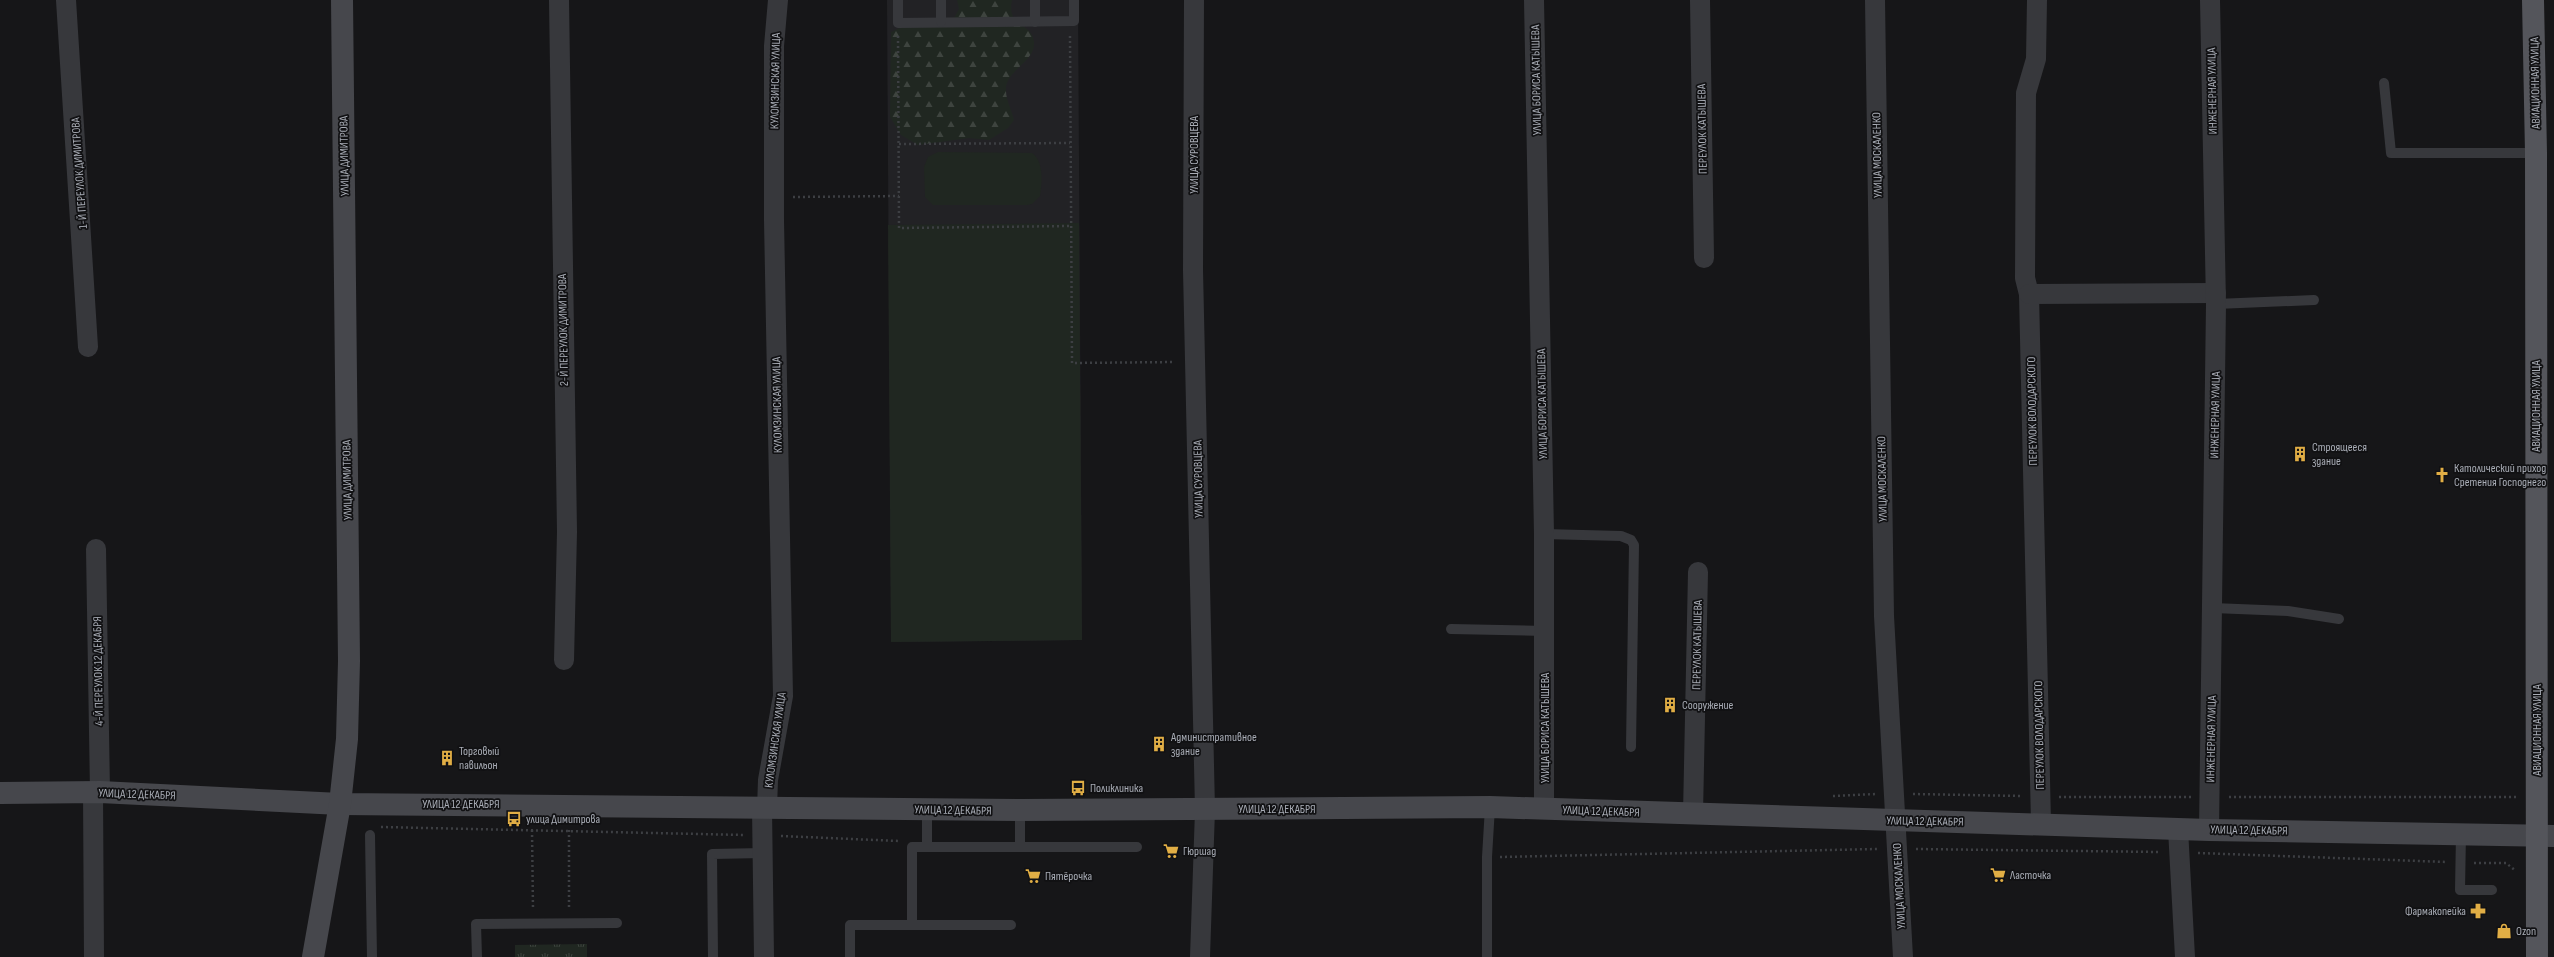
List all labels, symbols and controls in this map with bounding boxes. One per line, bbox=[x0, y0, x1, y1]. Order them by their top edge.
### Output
street label: УЛИЦА БОРИСА КАТЫШЕВА bbox=[1528, 24, 1545, 135]
street label: КУЛОМЗИНСКАЯ УЛИЦА bbox=[767, 32, 784, 129]
street label: АВИАЦИОННАЯ УЛИЦА bbox=[2527, 36, 2544, 130]
street label: ИНЖЕНЕРНАЯ УЛИЦА bbox=[2204, 47, 2221, 134]
street label: ПЕРЕУЛОК КАТЫШЕВА bbox=[1694, 83, 1711, 174]
street label: УЛИЦА МОСКАЛЕНКО bbox=[1869, 112, 1886, 198]
street label: УЛИЦА ДИМИТРОВА bbox=[336, 115, 353, 196]
street label: УЛИЦА СУРОВЦЕВА bbox=[1187, 115, 1202, 194]
street label: 1-Й ПЕРЕУЛОК ДИМИТРОВА bbox=[68, 116, 91, 229]
street label: 2-Й ПЕРЕУЛОК ДИМИТРОВА bbox=[555, 273, 572, 386]
street label: УЛИЦА БОРИСА КАТЫШЕВА bbox=[1534, 348, 1551, 459]
street label: КУЛОМЗИНСКАЯ УЛИЦА bbox=[769, 356, 786, 453]
street label: ПЕРЕУЛОК ВОЛОДАРСКОГО bbox=[2024, 356, 2041, 466]
street label: АВИАЦИОННАЯ УЛИЦА bbox=[2529, 359, 2544, 453]
street label: ИНЖЕНЕРНАЯ УЛИЦА bbox=[2207, 371, 2224, 458]
street label: УЛИЦА МОСКАЛЕНКО bbox=[1874, 436, 1891, 522]
street label: УЛИЦА ДИМИТРОВА bbox=[339, 439, 356, 520]
street label: УЛИЦА СУРОВЦЕВА bbox=[1190, 439, 1207, 518]
place label: Строящееся здание bbox=[2312, 440, 2367, 469]
building icon: Строящееся здание bbox=[2291, 445, 2309, 463]
place label: Католический приход Сретения Господнего bbox=[2454, 461, 2546, 490]
church icon: Католический приход Сретения Господнего bbox=[2433, 466, 2451, 484]
street label: ПЕРЕУЛОК КАТЫШЕВА bbox=[1689, 599, 1706, 690]
street label: 4-Й ПЕРЕУЛОК 12 ДЕКАБРЯ bbox=[90, 616, 107, 726]
street label: УЛИЦА БОРИСА КАТЫШЕВА bbox=[1538, 672, 1553, 783]
street label: ПЕРЕУЛОК ВОЛОДАРСКОГО bbox=[2031, 680, 2048, 790]
street label: АВИАЦИОННАЯ УЛИЦА bbox=[2530, 683, 2545, 777]
street label: КУЛОМЗИНСКАЯ УЛИЦА bbox=[761, 691, 790, 789]
street label: ИНЖЕНЕРНАЯ УЛИЦА bbox=[2203, 695, 2220, 782]
building icon: Сооружение bbox=[1661, 696, 1679, 714]
place label: Сооружение bbox=[1682, 698, 1733, 713]
place label: Административное здание bbox=[1170, 730, 1257, 759]
building icon: Административное здание bbox=[1150, 735, 1168, 753]
place label: Торговый павильон bbox=[459, 744, 499, 773]
building icon: Торговый павильон bbox=[438, 749, 456, 767]
bus stop icon: Поликлиника bbox=[1069, 779, 1087, 797]
place label: Поликлиника bbox=[1090, 781, 1144, 796]
street label: УЛИЦА 12 ДЕКАБРЯ bbox=[98, 786, 176, 803]
street label: УЛИЦА 12 ДЕКАБРЯ bbox=[422, 797, 500, 812]
street label: УЛИЦА 12 ДЕКАБРЯ bbox=[914, 802, 992, 819]
street label: УЛИЦА 12 ДЕКАБРЯ bbox=[1238, 802, 1316, 817]
street label: УЛИЦА 12 ДЕКАБРЯ bbox=[1562, 803, 1640, 820]
bus stop icon: улица Димитрова bbox=[505, 810, 523, 828]
place label: улица Димитрова bbox=[526, 812, 601, 827]
street label: УЛИЦА 12 ДЕКАБРЯ bbox=[1886, 813, 1964, 830]
street label: УЛИЦА 12 ДЕКАБРЯ bbox=[2210, 822, 2288, 839]
supermarket icon: Гюршад bbox=[1162, 842, 1180, 860]
street label: УЛИЦА МОСКАЛЕНКО bbox=[1890, 843, 1909, 929]
place label: Гюршад bbox=[1183, 844, 1216, 859]
supermarket icon: Ласточка bbox=[1989, 866, 2007, 884]
supermarket icon: Пятёрочка bbox=[1024, 867, 1042, 885]
place label: Ласточка bbox=[2009, 868, 2052, 883]
place label: Пятёрочка bbox=[1045, 869, 1093, 884]
pharmacy icon: Фармакопейка bbox=[2469, 902, 2487, 920]
place label: Фармакопейка bbox=[2405, 904, 2466, 919]
shop icon: Ozon bbox=[2495, 922, 2513, 940]
place label: Ozon bbox=[2516, 924, 2536, 939]

